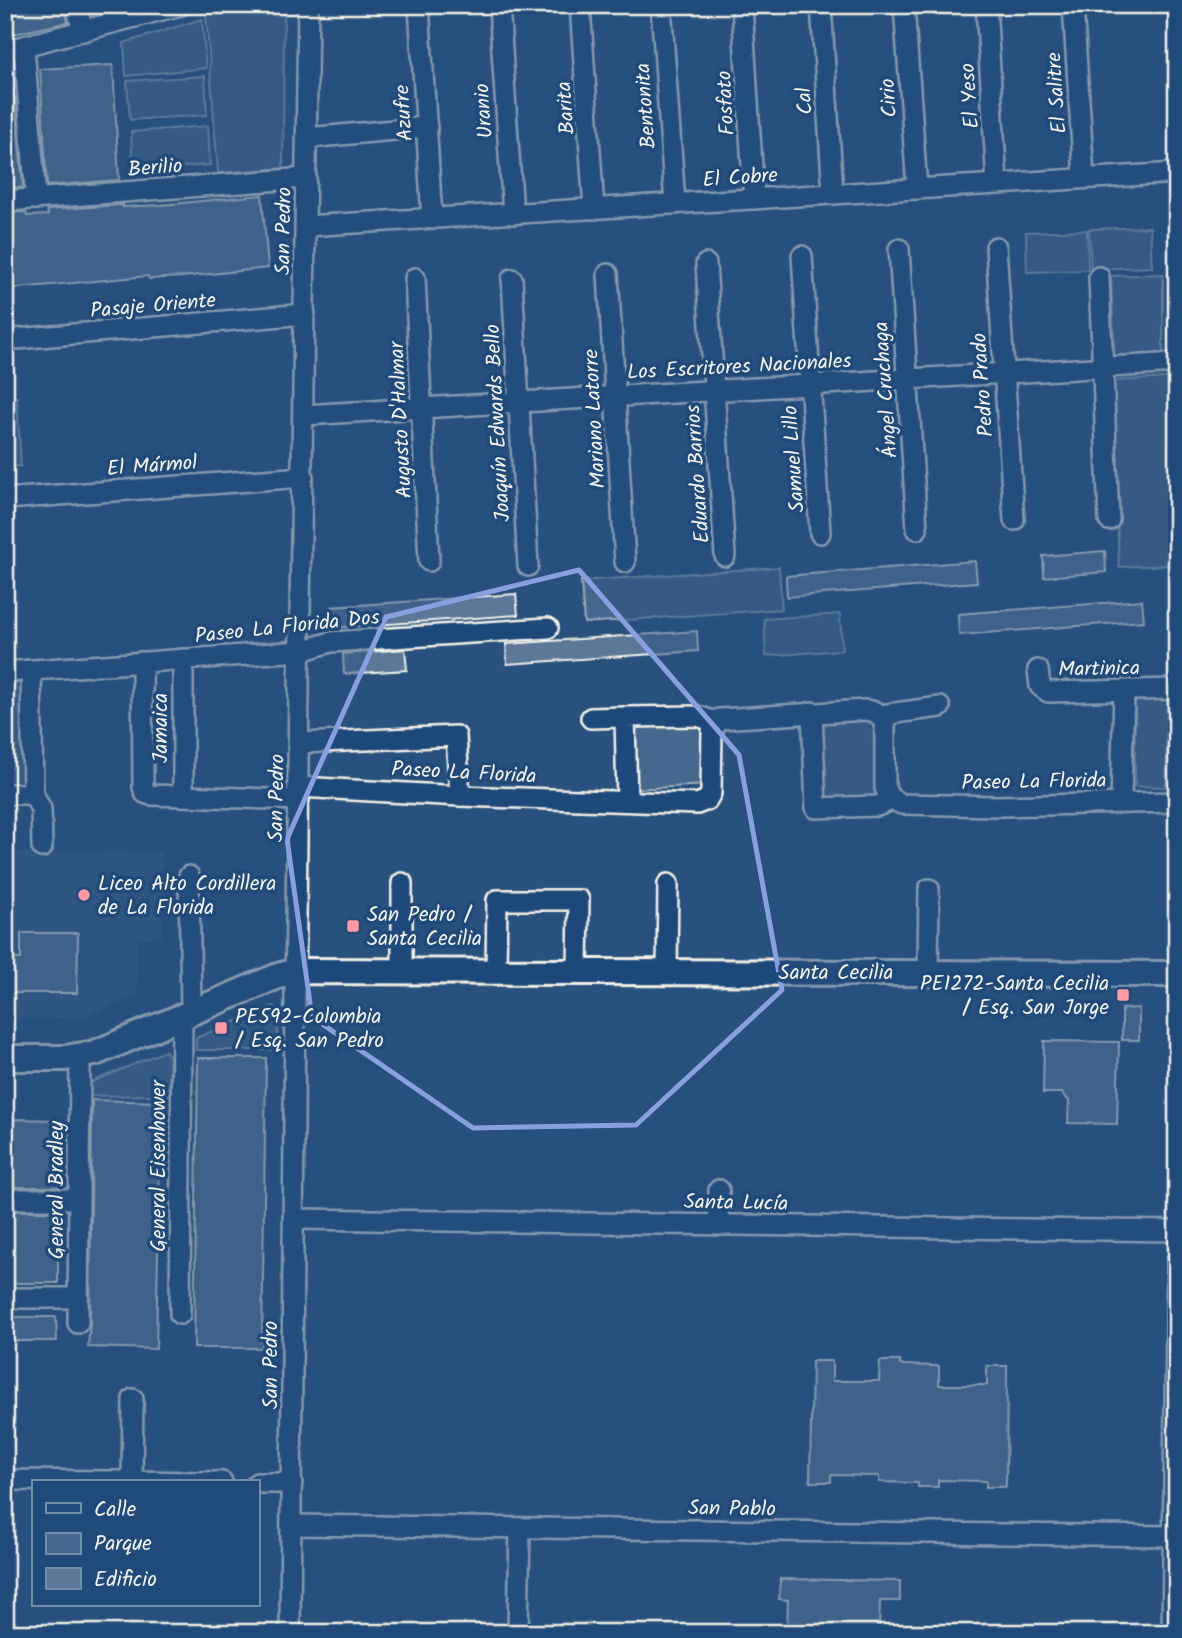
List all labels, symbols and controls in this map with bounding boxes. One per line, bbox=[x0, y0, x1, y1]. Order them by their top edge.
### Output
street label: El Salitre bbox=[1038, 51, 1077, 135]
street label: Bentonita bbox=[627, 62, 666, 150]
street label: El Yeso bbox=[952, 62, 989, 130]
street label: Fosfato bbox=[708, 70, 745, 136]
street label: Cirio bbox=[872, 77, 907, 119]
street label: Barita bbox=[548, 80, 585, 136]
street label: Uranio bbox=[466, 82, 503, 140]
street label: Azufre bbox=[386, 83, 423, 142]
street label: Cal bbox=[788, 86, 823, 116]
street label: Berilio bbox=[127, 150, 183, 187]
street label: El Cobre bbox=[701, 159, 779, 198]
street label: San Pedro bbox=[267, 187, 302, 276]
street label: Pasaje Oriente bbox=[89, 285, 218, 328]
street label: Ángel Cruchaga bbox=[865, 320, 908, 459]
street label: Joaquín Edwards Bello bbox=[477, 323, 520, 523]
street label: Pedro Prado bbox=[963, 332, 1004, 438]
street label: Augusto D'Halmar bbox=[381, 340, 422, 499]
street label: Los Escritores Nacionales bbox=[626, 345, 852, 390]
street label: Mariano Latorre bbox=[575, 348, 616, 490]
street label: Eduardo Barrios bbox=[677, 404, 720, 544]
street label: Samuel Lillo bbox=[774, 404, 815, 513]
street label: El Mármol bbox=[106, 447, 198, 486]
street label: Paseo La Florida Dos bbox=[193, 601, 381, 654]
street label: Martinica bbox=[1058, 652, 1140, 687]
street label: Jamaica bbox=[145, 693, 178, 763]
street label: Paseo La Florida bbox=[391, 753, 537, 794]
street label: San Pedro bbox=[260, 754, 295, 843]
street label: Paseo La Florida bbox=[961, 765, 1107, 800]
place label: Liceo Alto Cordillera de La Florida bbox=[98, 868, 276, 925]
marker: Liceo Alto Cordillera de La Florida bbox=[76, 887, 92, 903]
place label: San Pedro / Santa Cecilia bbox=[367, 899, 482, 956]
marker: San Pedro / Santa Cecilia bbox=[345, 918, 361, 934]
street label: Santa Cecilia bbox=[779, 957, 893, 990]
place label: PE1272-Santa Cecilia / Esq. San Jorge bbox=[920, 968, 1110, 1025]
marker: PE1272-Santa Cecilia / Esq. San Jorge bbox=[1115, 987, 1131, 1003]
place label: PE592-Colombia / Esq. San Pedro bbox=[235, 1001, 384, 1058]
marker: PE592-Colombia / Esq. San Pedro bbox=[213, 1020, 229, 1036]
street label: General Eisenhower bbox=[143, 1079, 176, 1252]
street label: General Bradley bbox=[41, 1121, 74, 1259]
street label: Santa Lucía bbox=[684, 1186, 788, 1221]
street label: San Pedro bbox=[255, 1321, 288, 1409]
legend bbox=[32, 1480, 259, 1606]
street label: San Pablo bbox=[688, 1492, 776, 1527]
text: Calle bbox=[94, 1494, 137, 1527]
text: Parque bbox=[94, 1528, 152, 1561]
text: Edificio bbox=[94, 1564, 157, 1597]

